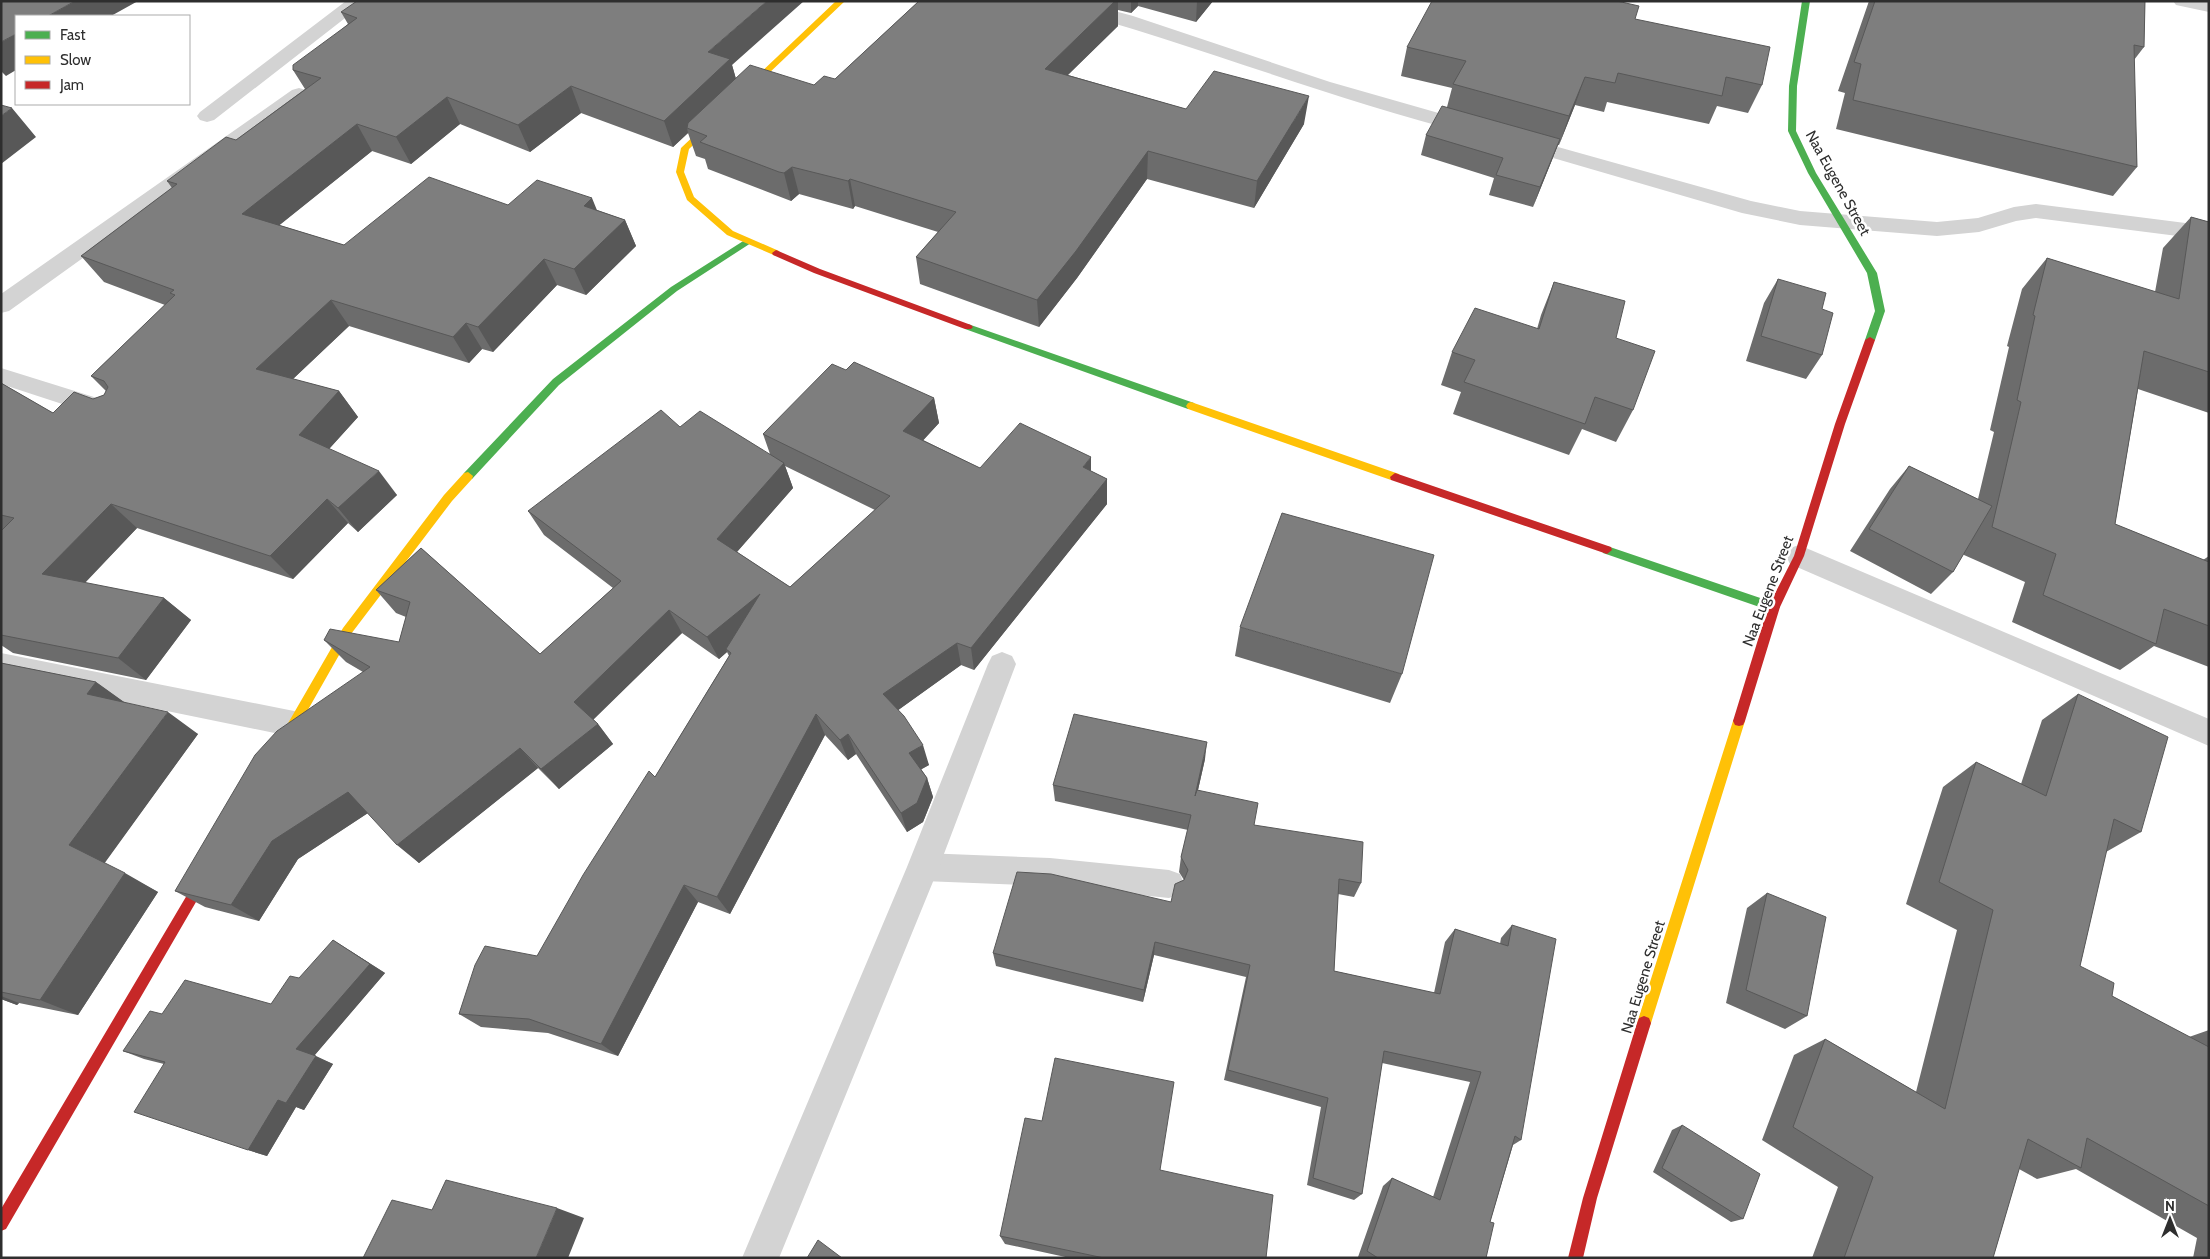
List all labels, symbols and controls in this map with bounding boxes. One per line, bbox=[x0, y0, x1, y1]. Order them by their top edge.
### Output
legend bbox=[15, 15, 190, 105]
text: Fast bbox=[60, 26, 85, 44]
text: Slow bbox=[60, 51, 91, 69]
text: Jam bbox=[59, 76, 84, 94]
street label: Naa Eugene Street bbox=[1802, 127, 1874, 239]
street label: Naa Eugene Street bbox=[1739, 533, 1797, 649]
street label: Naa Eugene Street bbox=[1617, 918, 1669, 1036]
north arrow bbox=[2145, 1194, 2195, 1244]
text: N bbox=[2165, 1197, 2175, 1215]

